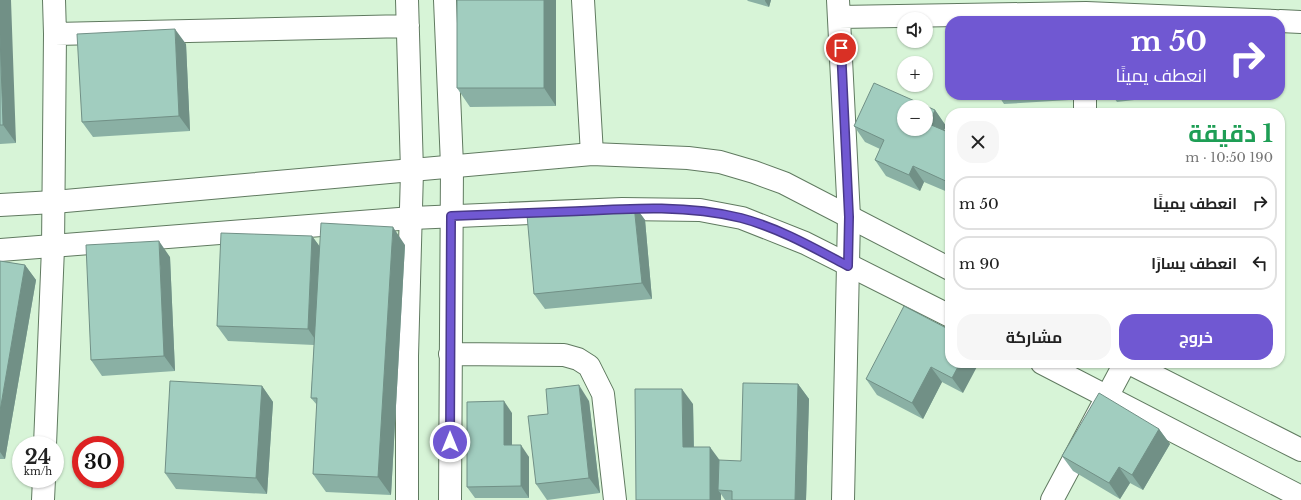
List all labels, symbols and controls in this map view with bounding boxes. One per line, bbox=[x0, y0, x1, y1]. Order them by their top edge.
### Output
map controls bbox=[897, 12, 933, 136]
button: sound bbox=[897, 12, 933, 48]
text: 50 m bbox=[1131, 24, 1207, 59]
pin bbox=[824, 31, 858, 65]
icon: right bbox=[1221, 32, 1273, 84]
icon: arrive bbox=[830, 37, 852, 59]
button: + bbox=[897, 56, 933, 92]
text: انعطف يمينًا bbox=[1115, 65, 1207, 87]
button: − bbox=[897, 100, 933, 136]
text: 1 دقيقة bbox=[1188, 119, 1273, 148]
button: close bbox=[957, 121, 999, 163]
text: 190 m · 10:50 bbox=[1185, 149, 1273, 166]
icon: right bbox=[1249, 192, 1271, 214]
text: 50 m bbox=[959, 194, 999, 213]
text: انعطف يمينًا bbox=[1153, 194, 1237, 213]
icon: left bbox=[1249, 252, 1271, 274]
text: 90 m bbox=[959, 254, 1000, 273]
text: انعطف يسارًا bbox=[1151, 254, 1237, 273]
button: مشاركة bbox=[957, 314, 1111, 360]
button: خروج bbox=[1119, 314, 1273, 360]
position arrow bbox=[429, 421, 471, 463]
speed limit sign: 30 bbox=[72, 436, 124, 488]
text: 24 bbox=[25, 445, 51, 469]
text: km/h bbox=[24, 465, 52, 478]

